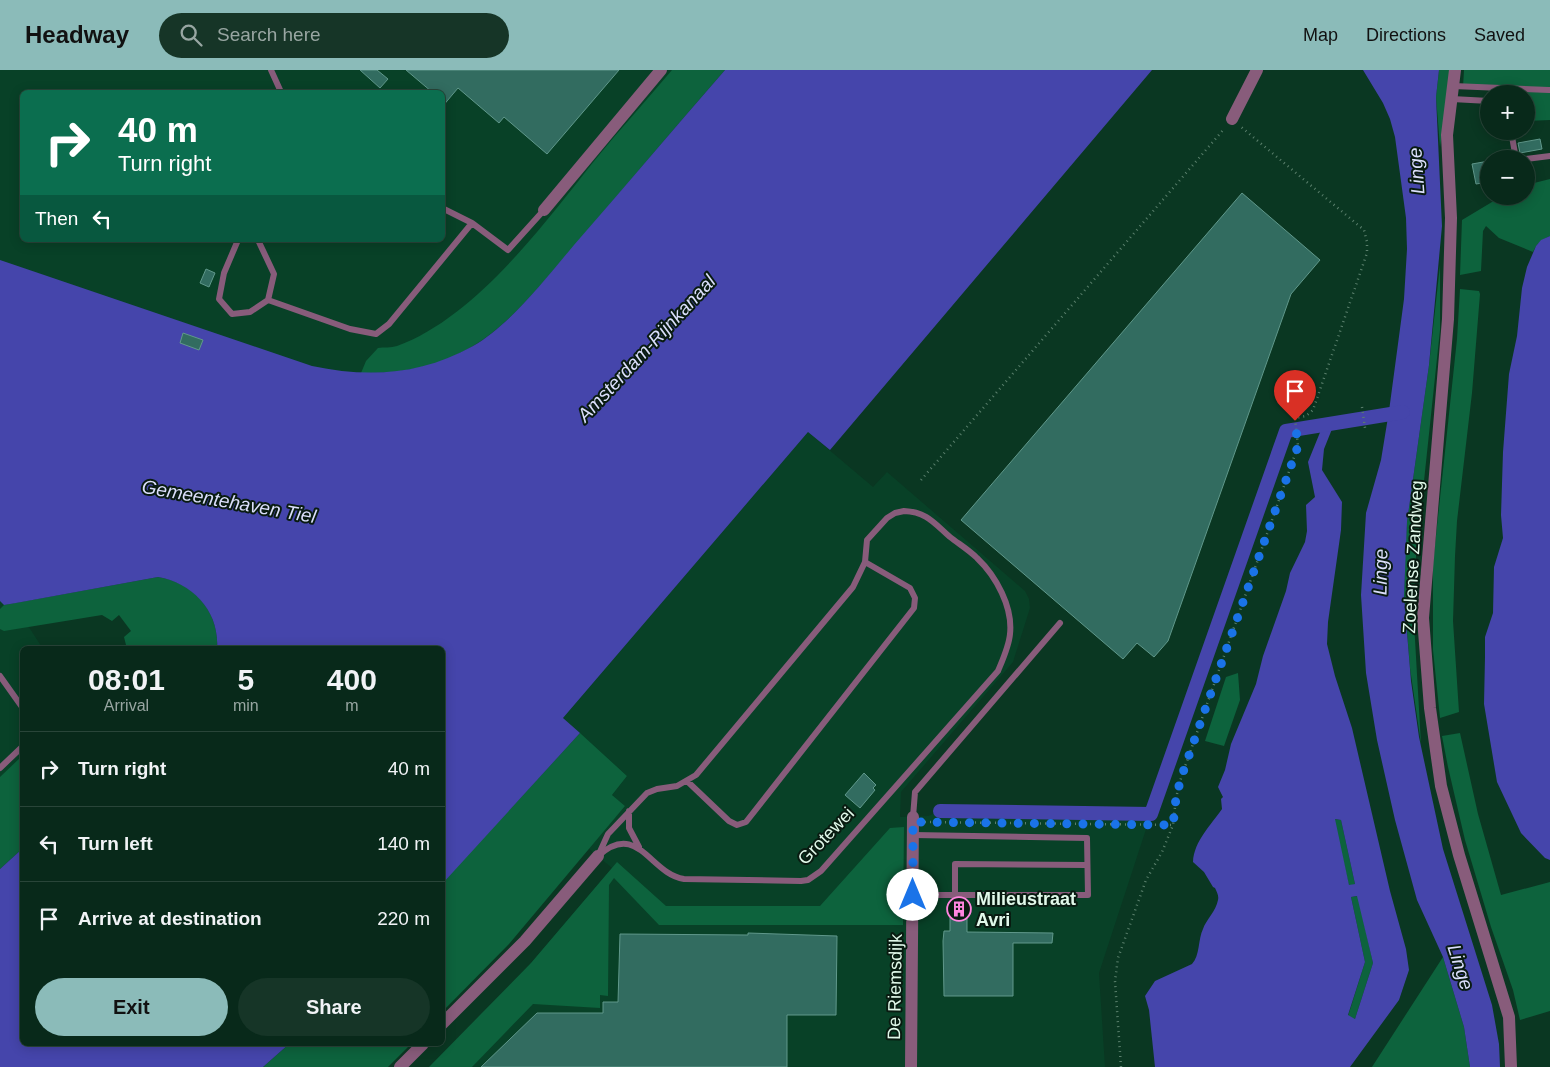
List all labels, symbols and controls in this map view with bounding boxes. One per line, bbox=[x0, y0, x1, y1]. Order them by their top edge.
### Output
search box bbox=[159, 13, 509, 58]
text: Headway bbox=[25, 21, 129, 48]
icon: search bbox=[177, 21, 205, 49]
text: Search here bbox=[217, 24, 321, 45]
text: Map bbox=[1303, 25, 1338, 45]
text: Directions bbox=[1366, 25, 1446, 45]
text: Saved bbox=[1474, 25, 1525, 45]
map controls bbox=[1480, 85, 1535, 205]
button: + bbox=[1480, 85, 1535, 140]
icon: right bbox=[35, 110, 100, 175]
text: 40 m bbox=[118, 110, 198, 149]
water label: Linge bbox=[1404, 147, 1429, 195]
button: − bbox=[1480, 150, 1535, 205]
text: Turn right bbox=[118, 151, 211, 176]
icon: left bbox=[88, 205, 116, 233]
text: Then bbox=[35, 208, 78, 229]
water label: Amsterdam-Rijnkanaal bbox=[572, 270, 720, 427]
pin bbox=[1274, 370, 1316, 421]
icon: arrive bbox=[1281, 377, 1309, 405]
water label: Gemeentehaven Tiel bbox=[140, 476, 318, 527]
street label: Zoelense Zandweg bbox=[1399, 480, 1427, 634]
water label: Linge bbox=[1370, 549, 1391, 595]
text: 08:01 bbox=[88, 663, 165, 696]
text: 5 bbox=[237, 663, 254, 696]
text: 400 bbox=[327, 663, 377, 696]
text: Arrival bbox=[104, 697, 149, 714]
text: min bbox=[233, 697, 259, 714]
text: m bbox=[345, 697, 358, 714]
icon: right bbox=[35, 755, 63, 783]
text: Turn right bbox=[78, 758, 166, 779]
text: 40 m bbox=[388, 758, 430, 779]
street label: Grotewei bbox=[794, 803, 858, 869]
icon: left bbox=[35, 830, 63, 858]
text: Turn left bbox=[78, 833, 153, 854]
text: 140 m bbox=[377, 833, 430, 854]
position arrow bbox=[886, 868, 938, 920]
place label: Milieustraat Avri bbox=[976, 889, 1076, 930]
building icon: Milieustraat Avri bbox=[946, 896, 972, 922]
icon: arrive bbox=[35, 905, 63, 933]
text: Arrive at destination bbox=[78, 908, 262, 929]
text: 220 m bbox=[377, 908, 430, 929]
street label: De Riemsdijk bbox=[884, 933, 906, 1040]
water label: Linge bbox=[1443, 942, 1478, 993]
button: Exit bbox=[35, 978, 228, 1036]
button: Share bbox=[238, 978, 430, 1036]

